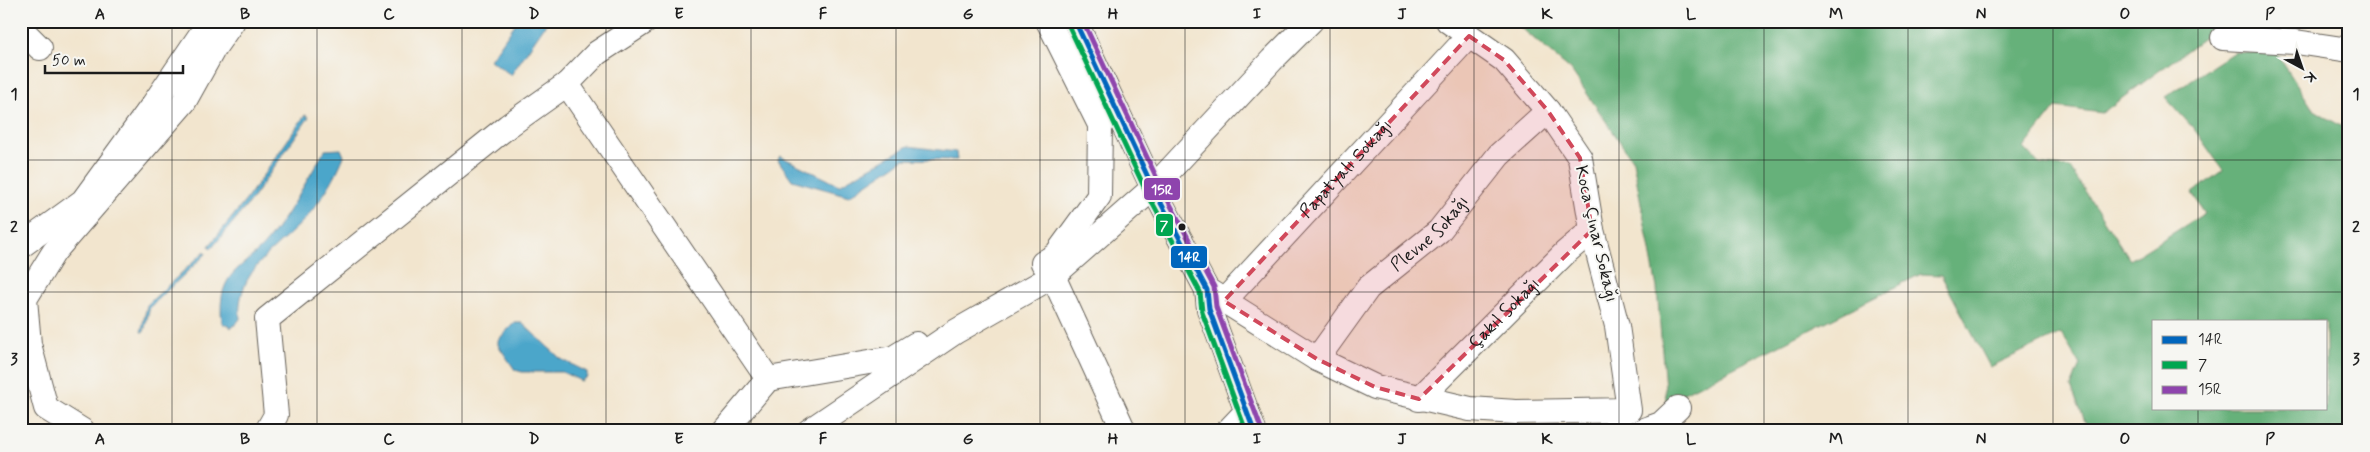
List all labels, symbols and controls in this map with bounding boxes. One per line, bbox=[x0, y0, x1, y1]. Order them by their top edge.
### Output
text: A bbox=[95, 4, 105, 25]
text: B bbox=[240, 4, 250, 25]
text: C bbox=[383, 4, 395, 25]
text: D bbox=[528, 4, 540, 25]
text: E bbox=[674, 4, 684, 25]
text: F bbox=[819, 4, 828, 25]
text: G bbox=[963, 4, 974, 25]
text: H bbox=[1108, 4, 1119, 25]
text: I bbox=[1253, 4, 1262, 25]
text: J bbox=[1397, 4, 1407, 25]
text: K bbox=[1541, 4, 1553, 25]
text: L bbox=[1686, 4, 1697, 25]
text: M bbox=[1829, 4, 1843, 25]
text: N bbox=[1976, 4, 1986, 25]
text: O bbox=[2120, 4, 2131, 25]
text: P bbox=[2265, 4, 2275, 25]
scale bar bbox=[45, 42, 182, 74]
north arrow bbox=[2278, 42, 2328, 92]
text: 50 m bbox=[52, 51, 86, 71]
text: K bbox=[2299, 67, 2319, 88]
text: 1 bbox=[10, 84, 18, 105]
text: 1 bbox=[2352, 84, 2360, 105]
street label: Papatyalı Sokağı bbox=[1295, 114, 1398, 223]
street label: Koca Çınar Sokağı bbox=[1569, 163, 1623, 305]
line badge: 15R bbox=[1143, 177, 1181, 201]
text: 15R bbox=[1151, 181, 1173, 199]
street label: Plevne Sokağı bbox=[1386, 191, 1474, 277]
line badge: 7 bbox=[1155, 213, 1174, 237]
text: 2 bbox=[10, 217, 18, 238]
text: 7 bbox=[1160, 217, 1169, 235]
text: 2 bbox=[2352, 217, 2360, 238]
unlabelled marker bbox=[1177, 222, 1187, 232]
line badge: 14R bbox=[1170, 245, 1208, 269]
text: 14R bbox=[1178, 248, 1200, 266]
street label: Çakıl Sokağı bbox=[1464, 272, 1546, 354]
legend bbox=[2152, 320, 2328, 410]
text: 14R bbox=[2198, 330, 2223, 350]
text: 3 bbox=[10, 349, 18, 370]
text: 3 bbox=[2352, 349, 2360, 370]
text: 7 bbox=[2198, 356, 2207, 376]
text: 15R bbox=[2198, 380, 2222, 400]
text: A bbox=[95, 429, 105, 450]
text: B bbox=[240, 429, 250, 450]
text: C bbox=[383, 429, 395, 450]
text: D bbox=[528, 429, 540, 450]
text: E bbox=[674, 429, 684, 450]
text: F bbox=[819, 429, 828, 450]
text: G bbox=[963, 429, 974, 450]
text: H bbox=[1108, 429, 1119, 450]
text: I bbox=[1253, 429, 1262, 450]
text: J bbox=[1397, 429, 1407, 450]
text: K bbox=[1541, 429, 1553, 450]
text: L bbox=[1686, 429, 1697, 450]
text: M bbox=[1829, 429, 1843, 450]
text: N bbox=[1976, 429, 1986, 450]
text: O bbox=[2120, 429, 2131, 450]
text: P bbox=[2265, 429, 2275, 450]

